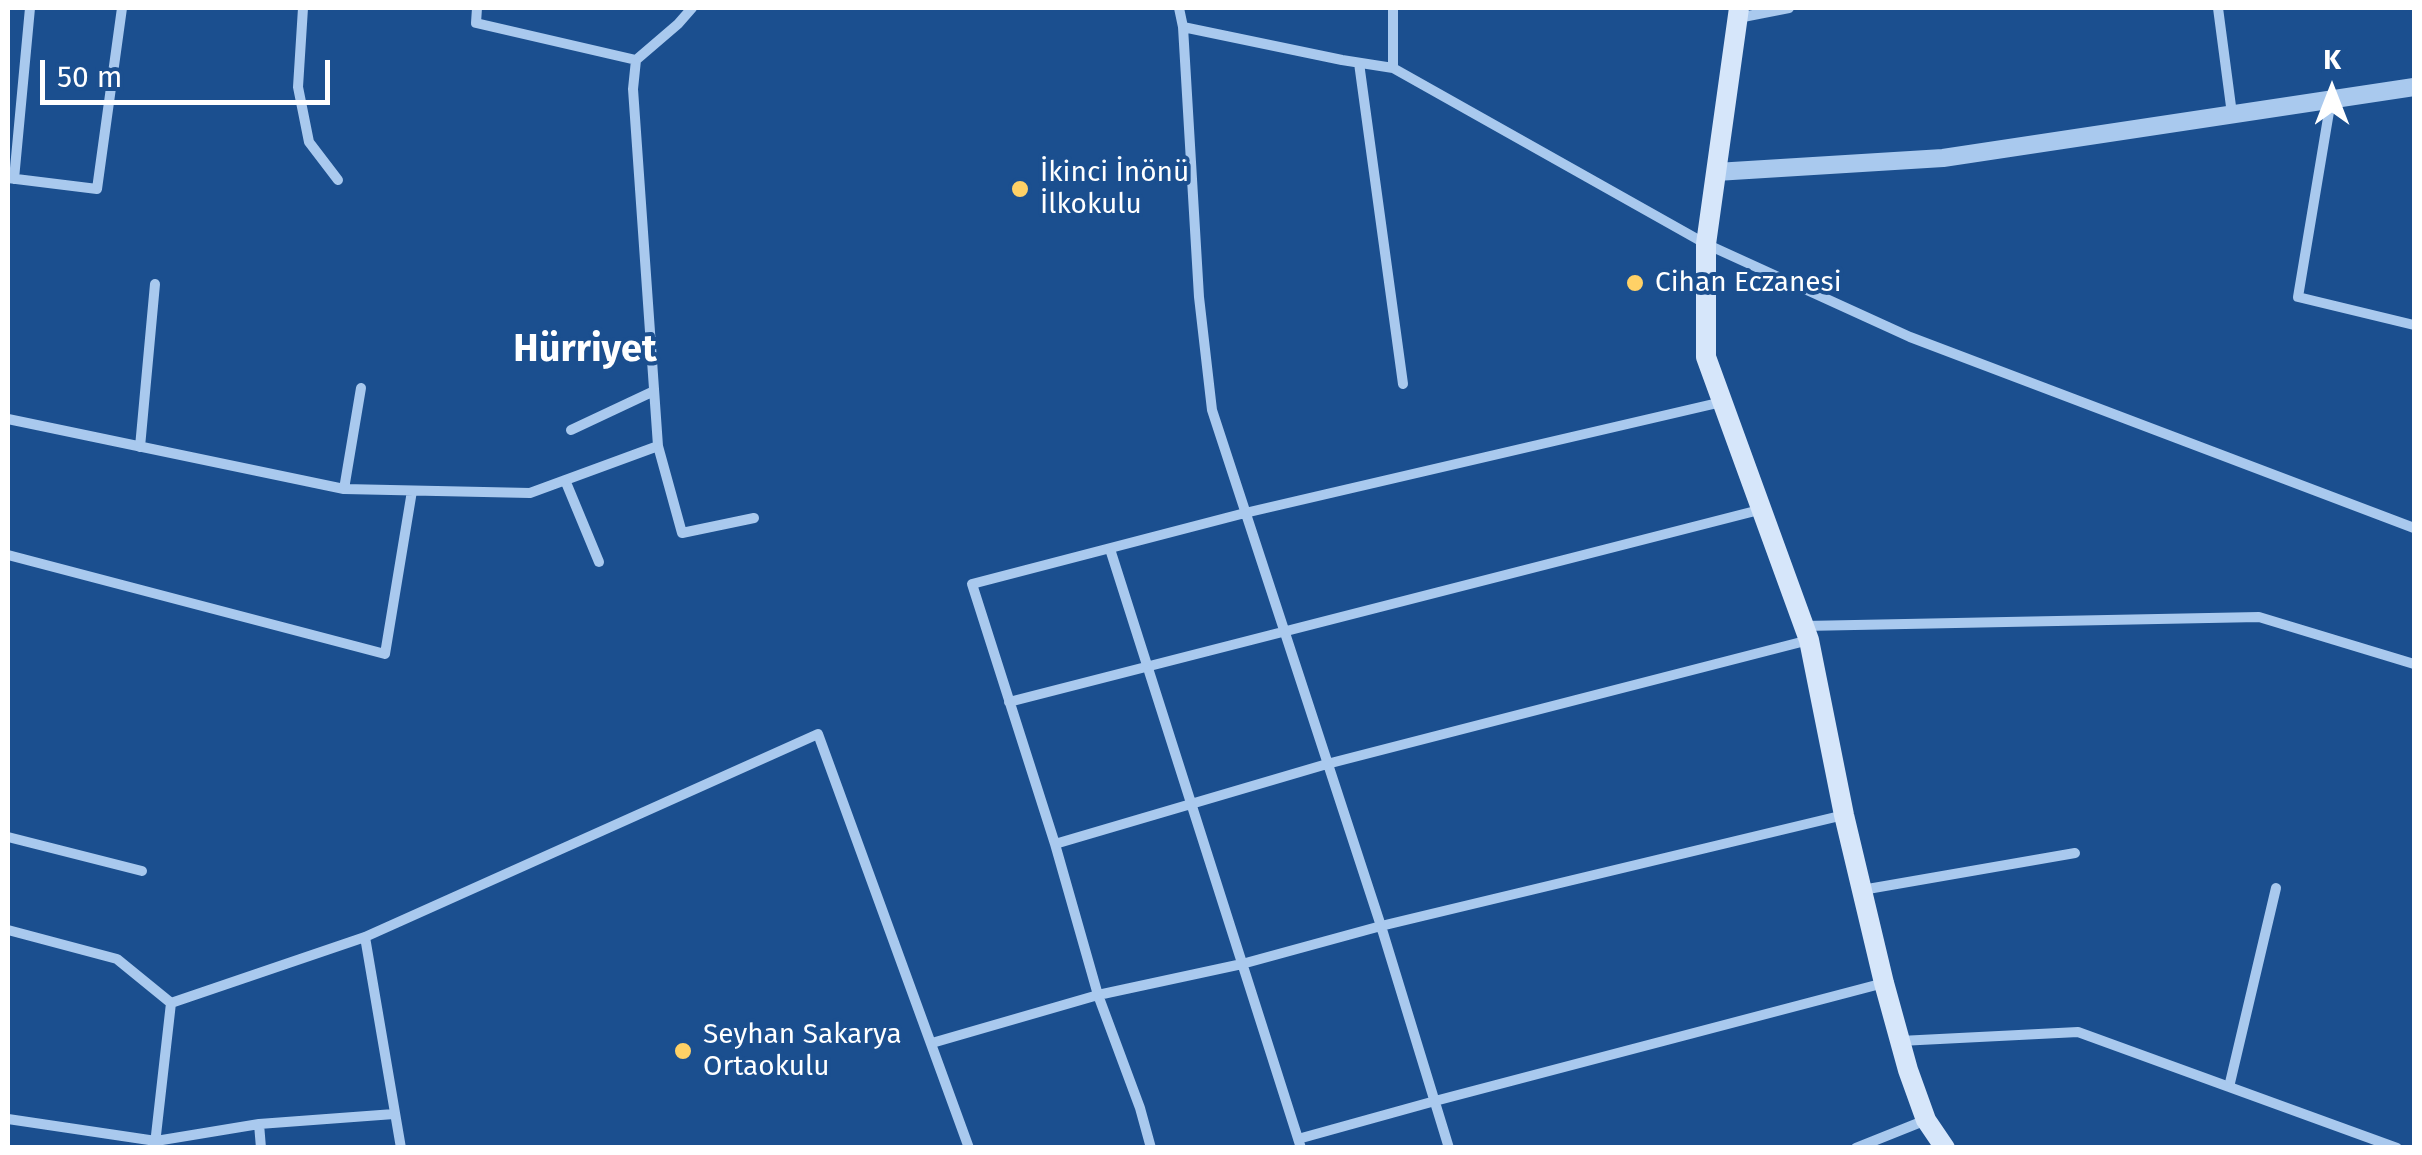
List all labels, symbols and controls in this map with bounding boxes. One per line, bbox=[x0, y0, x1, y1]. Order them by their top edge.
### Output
scale bar bbox=[45, 40, 335, 102]
north arrow bbox=[2282, 40, 2382, 140]
text: K bbox=[2323, 43, 2341, 76]
text: 50 m bbox=[57, 59, 122, 95]
place label: İkinci İnönü İlkokulu bbox=[1040, 156, 1189, 222]
marker: İkinci İnönü İlkokulu bbox=[1009, 178, 1031, 200]
place label: Cihan Eczanesi bbox=[1655, 266, 1842, 300]
marker: Cihan Eczanesi bbox=[1624, 272, 1646, 294]
district label: Hürriyet bbox=[513, 327, 657, 373]
place label: Seyhan Sakarya Ortaokulu bbox=[703, 1018, 902, 1084]
marker: Seyhan Sakarya Ortaokulu bbox=[672, 1040, 694, 1062]

